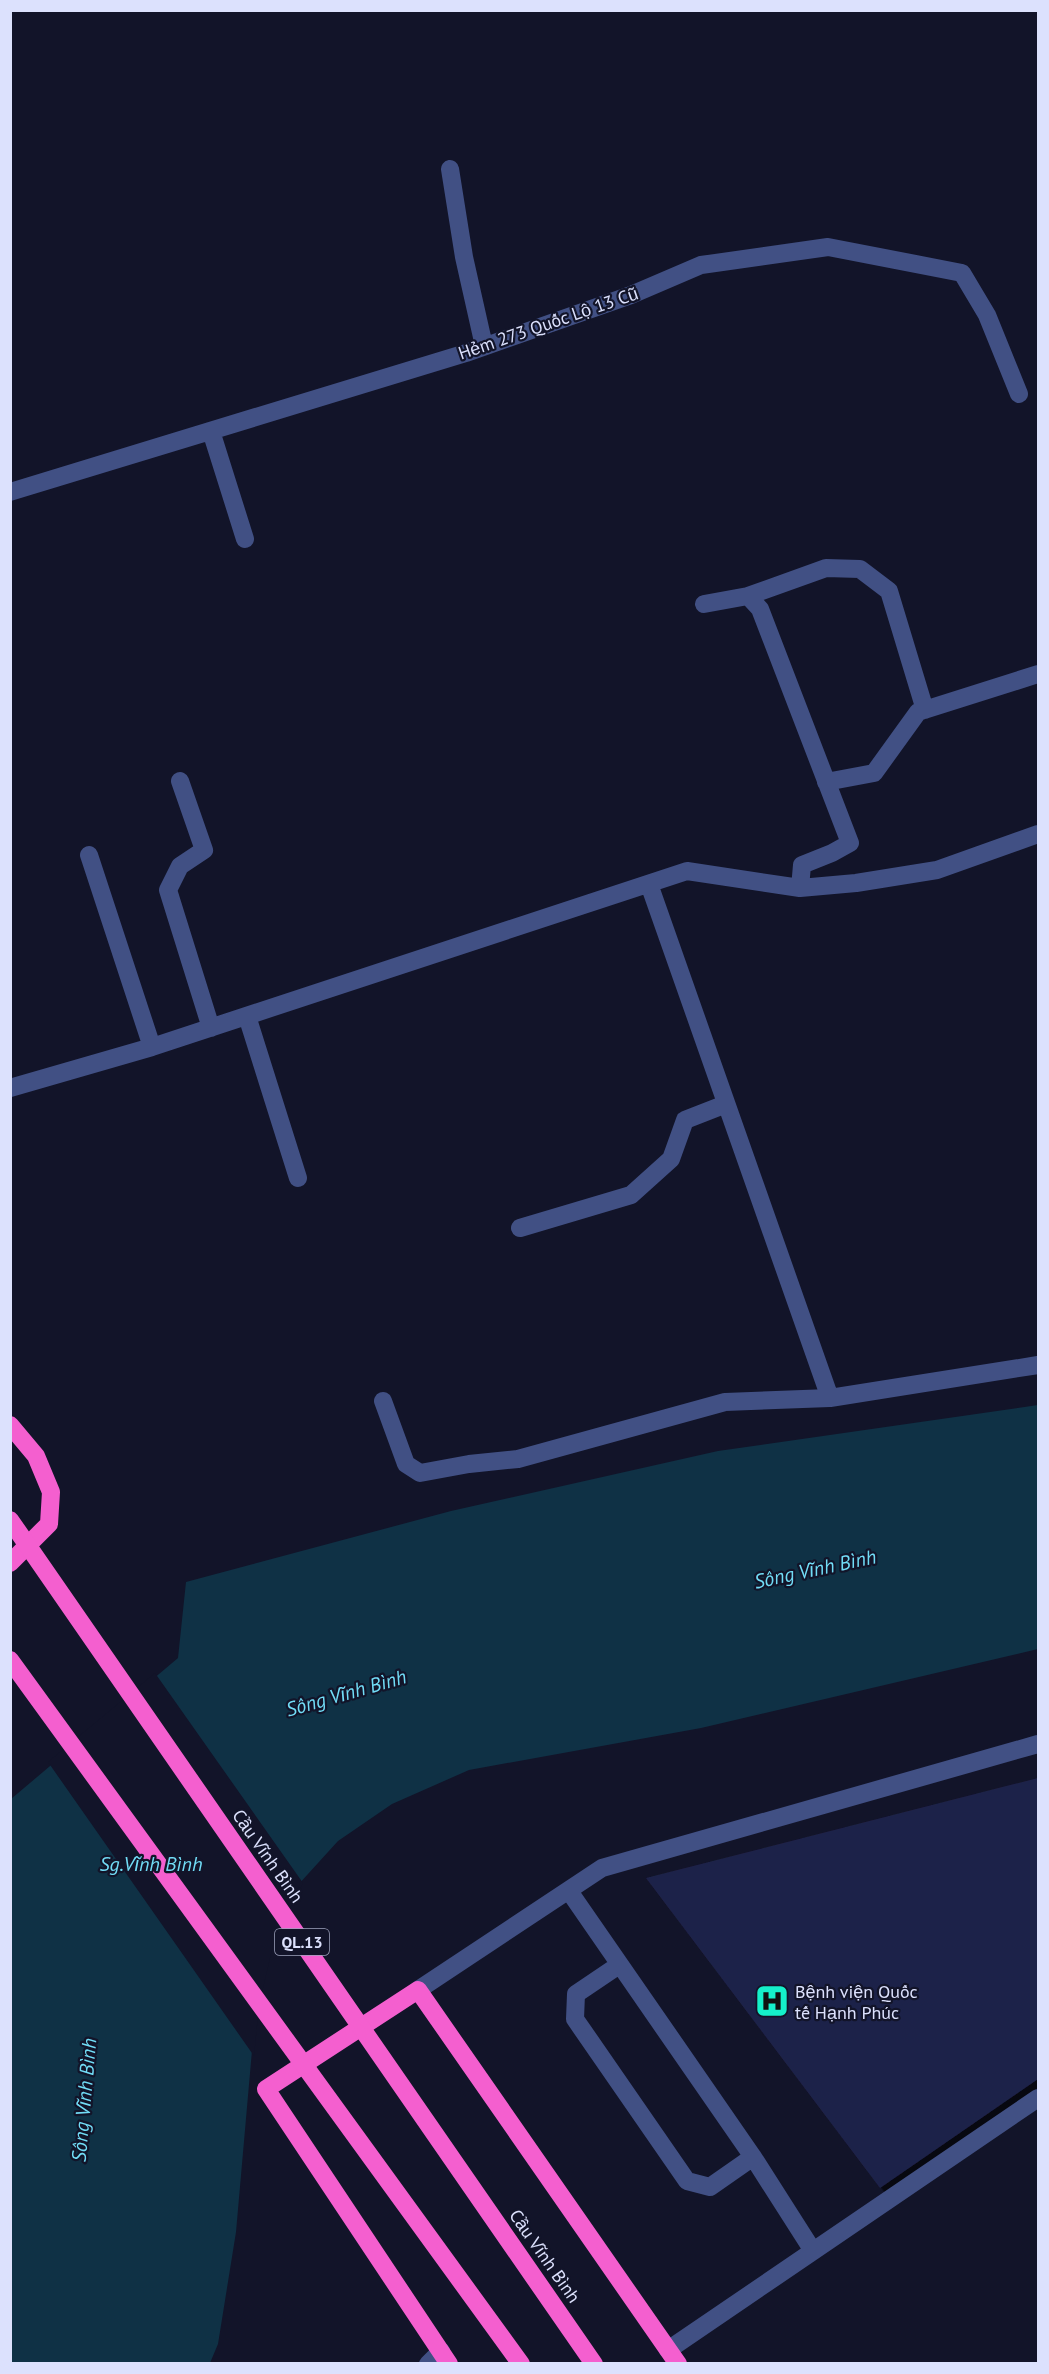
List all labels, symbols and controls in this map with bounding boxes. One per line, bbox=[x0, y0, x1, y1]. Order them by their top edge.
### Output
street label: Hẻm 273 Quốc Lộ 13 Cũ bbox=[455, 281, 641, 365]
water label: Sông Vĩnh Bình bbox=[752, 1543, 878, 1595]
water label: Sông Vĩnh Bình bbox=[283, 1663, 409, 1723]
street label: Cầu Vĩnh Bình bbox=[227, 1805, 309, 1907]
water label: Sg.Vĩnh Bình bbox=[99, 1851, 203, 1877]
road number: QL.13 bbox=[275, 1929, 329, 1955]
place label: Bệnh viện Quốc tế Hạnh Phúc bbox=[795, 1980, 918, 2024]
hospital icon: Bệnh viện Quốc tế Hạnh Phúc bbox=[754, 1983, 790, 2019]
water label: Sông Vĩnh Bình bbox=[66, 2037, 102, 2163]
street label: Cầu Vĩnh Bình bbox=[504, 2205, 586, 2307]

